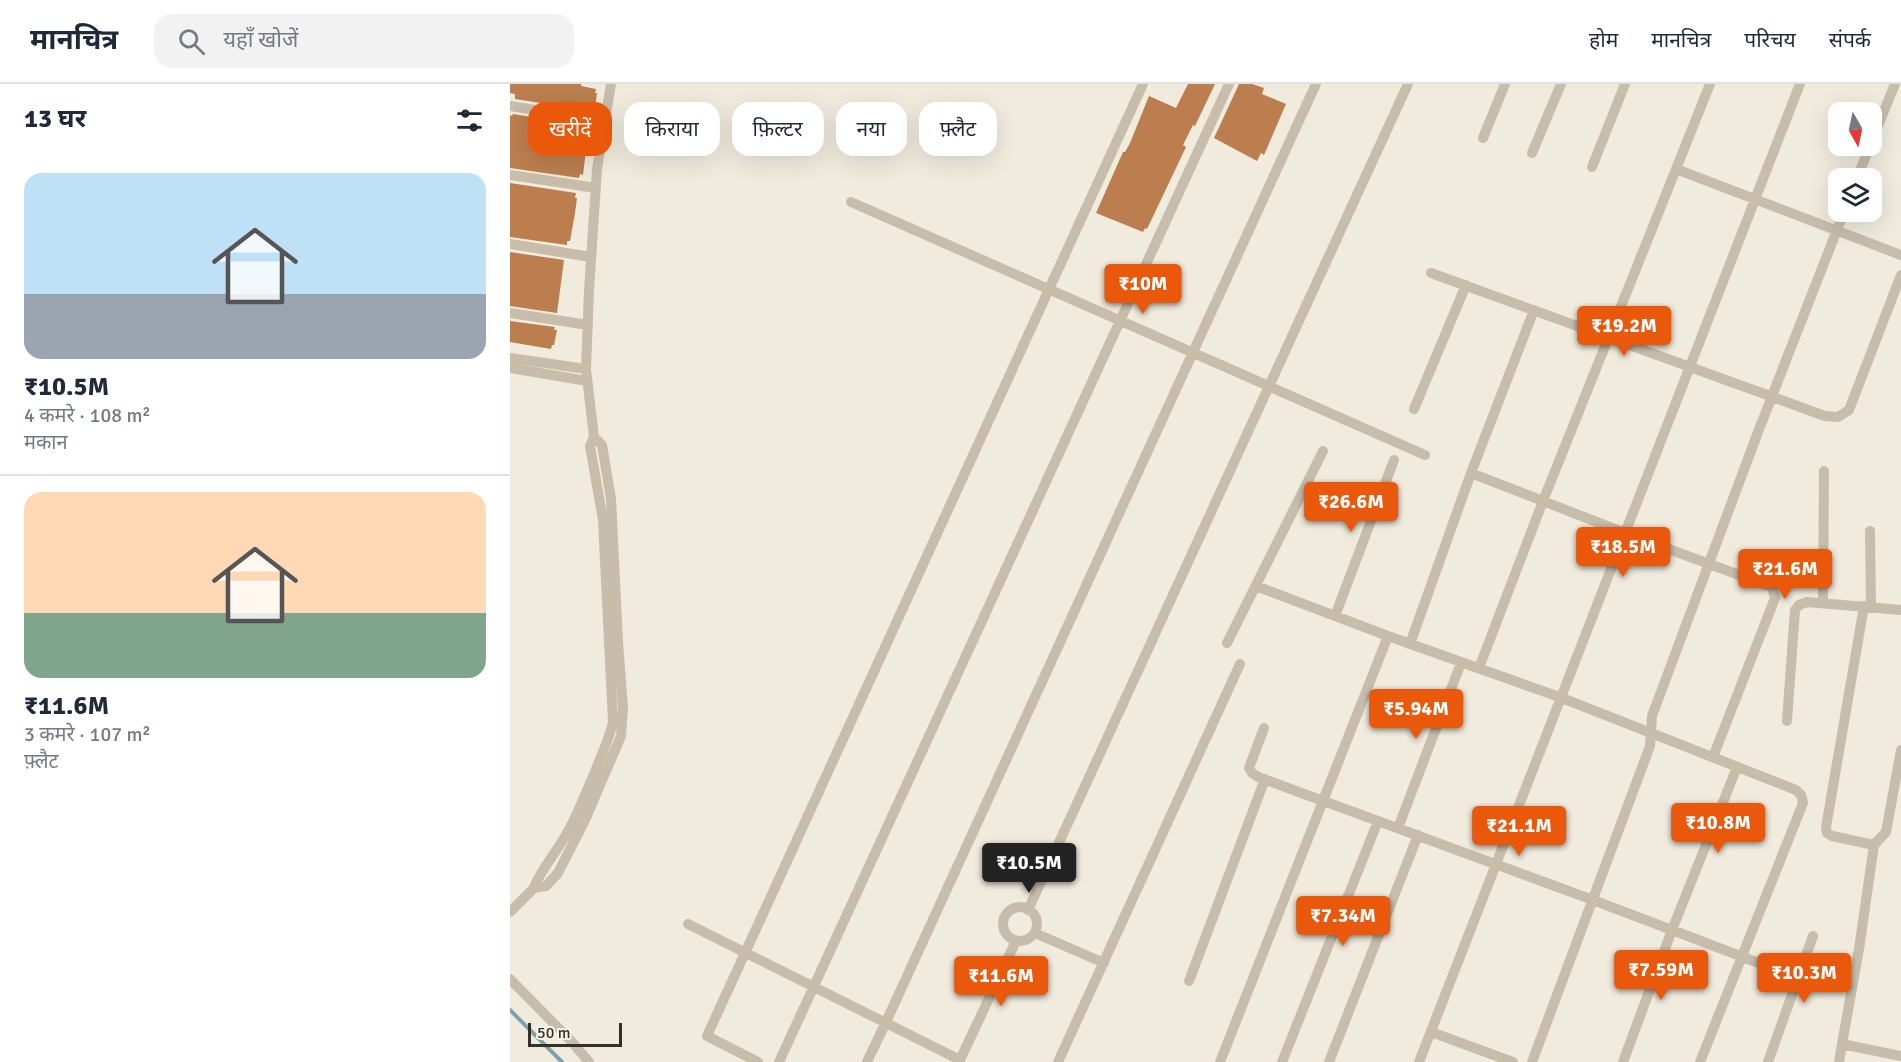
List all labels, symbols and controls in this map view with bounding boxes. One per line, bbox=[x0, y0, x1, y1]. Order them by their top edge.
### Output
search box bbox=[154, 14, 574, 68]
text: मानचित्र bbox=[30, 23, 118, 57]
icon: search bbox=[175, 25, 208, 58]
text: यहाँ खोजें bbox=[223, 26, 298, 53]
text: होम bbox=[1589, 27, 1618, 53]
text: मानचित्र bbox=[1651, 27, 1711, 53]
text: परिचय bbox=[1744, 27, 1796, 53]
text: संपर्क bbox=[1829, 27, 1871, 53]
chip: खरीदें bbox=[528, 102, 612, 156]
chip: किराया bbox=[624, 102, 720, 156]
chip: फ़िल्टर bbox=[732, 102, 824, 156]
chip: नया bbox=[836, 102, 907, 156]
chip: फ़्लैट bbox=[919, 102, 997, 156]
north arrow bbox=[1828, 102, 1882, 156]
map controls bbox=[1828, 102, 1882, 222]
text: 13 घर bbox=[24, 103, 86, 135]
icon: filters bbox=[453, 104, 486, 137]
button: layers bbox=[1828, 168, 1882, 222]
icon: home bbox=[201, 212, 309, 320]
pin: ₹10M bbox=[1107, 264, 1179, 315]
text: ₹10M bbox=[1118, 271, 1168, 296]
pin: ₹19.2M bbox=[1575, 306, 1673, 357]
text: ₹19.2M bbox=[1591, 313, 1657, 338]
text: ₹10.5M bbox=[24, 371, 109, 403]
text: 4 कमरे · 108 m² bbox=[24, 403, 151, 428]
text: मकान bbox=[24, 430, 68, 455]
pin: ₹26.6M bbox=[1302, 482, 1400, 533]
text: ₹26.6M bbox=[1318, 489, 1384, 514]
pin: ₹18.5M bbox=[1574, 527, 1672, 578]
icon: home bbox=[201, 531, 309, 639]
text: ₹18.5M bbox=[1590, 534, 1656, 559]
pin: ₹21.6M bbox=[1736, 549, 1834, 600]
text: ₹21.6M bbox=[1752, 556, 1818, 581]
pin: ₹5.94M bbox=[1367, 689, 1465, 740]
text: ₹11.6M bbox=[24, 690, 109, 722]
text: ₹5.94M bbox=[1383, 696, 1449, 721]
text: 3 कमरे · 107 m² bbox=[24, 722, 151, 747]
text: फ़्लैट bbox=[24, 749, 59, 774]
pin: ₹10.8M bbox=[1669, 803, 1767, 854]
pin: ₹21.1M bbox=[1470, 806, 1568, 857]
text: ₹10.8M bbox=[1685, 810, 1751, 835]
text: ₹21.1M bbox=[1486, 813, 1552, 838]
pin: ₹10.5M bbox=[980, 843, 1078, 894]
text: ₹10.5M bbox=[996, 850, 1062, 875]
pin: ₹7.34M bbox=[1294, 896, 1392, 947]
text: ₹7.34M bbox=[1310, 903, 1376, 928]
pin: ₹7.59M bbox=[1612, 950, 1710, 1001]
pin: ₹10.3M bbox=[1755, 953, 1853, 1004]
pin: ₹11.6M bbox=[952, 956, 1050, 1007]
text: ₹7.59M bbox=[1628, 957, 1694, 982]
text: ₹10.3M bbox=[1771, 960, 1837, 985]
text: ₹11.6M bbox=[968, 963, 1034, 988]
scale bar bbox=[528, 1020, 622, 1048]
text: 50 m bbox=[537, 1023, 571, 1043]

